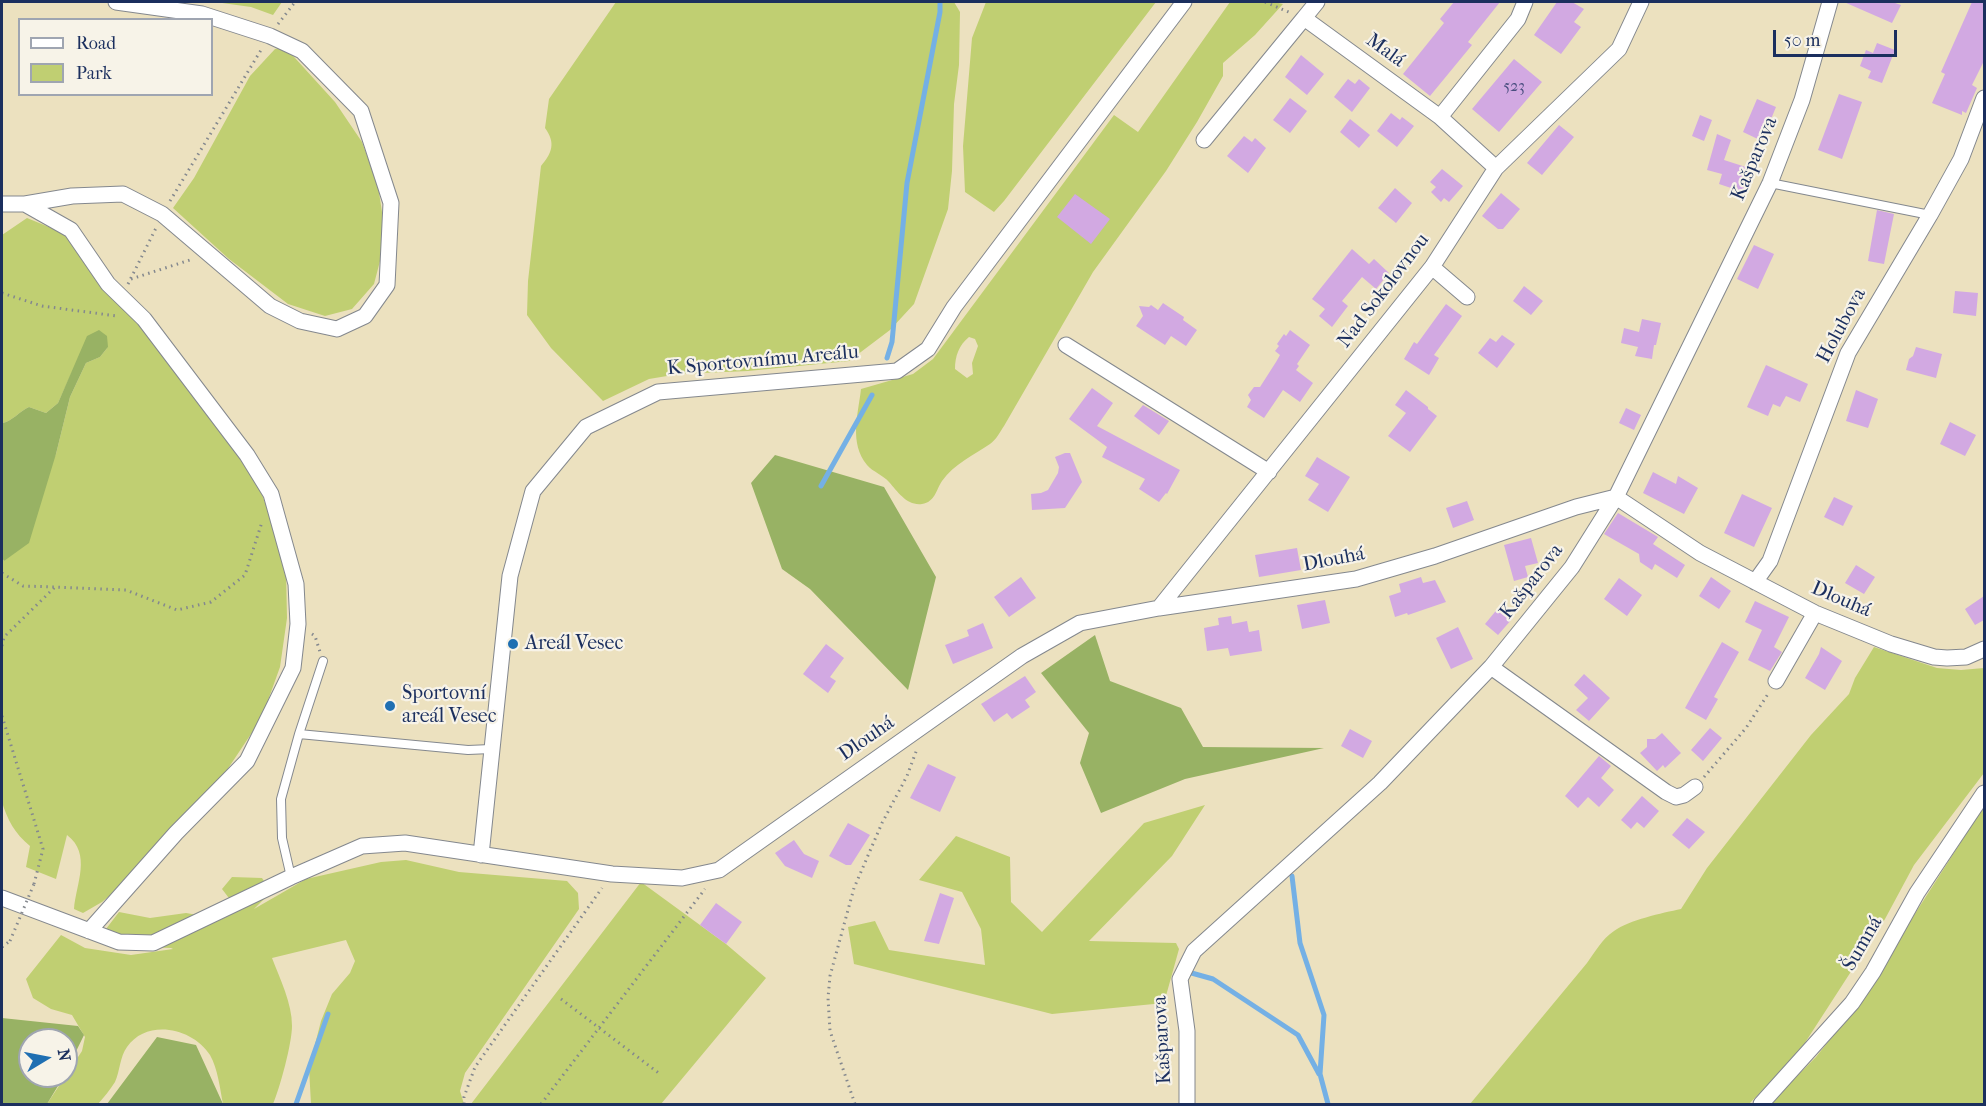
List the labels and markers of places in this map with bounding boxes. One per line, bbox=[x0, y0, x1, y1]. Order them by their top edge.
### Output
place label: Areál Vesec bbox=[525, 632, 623, 656]
marker: Areál Vesec bbox=[506, 637, 520, 651]
place label: Sportovní areál Vesec bbox=[402, 682, 496, 729]
marker: Sportovní areál Vesec bbox=[383, 699, 397, 713]

